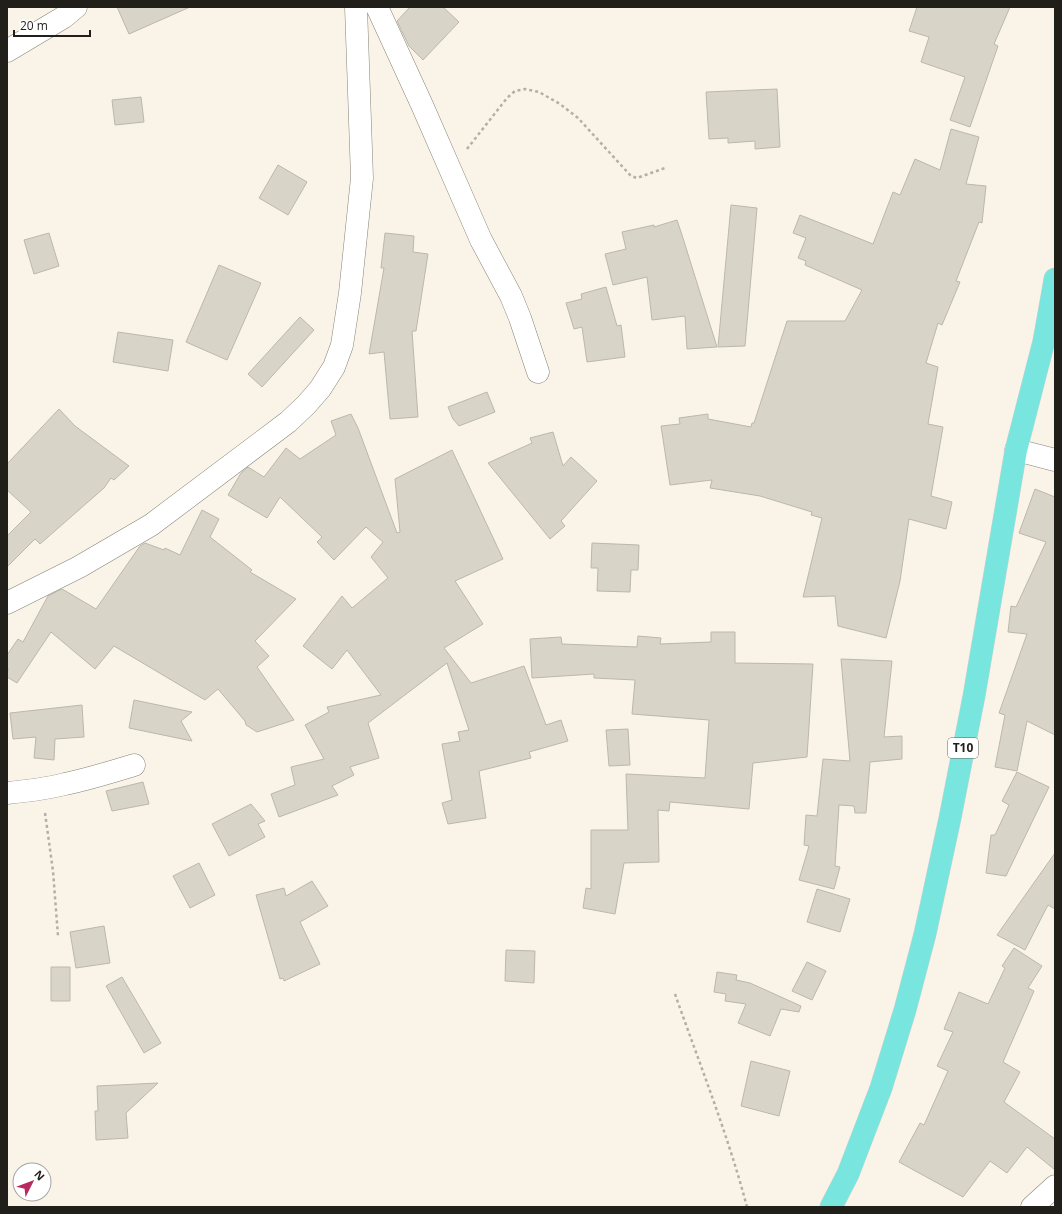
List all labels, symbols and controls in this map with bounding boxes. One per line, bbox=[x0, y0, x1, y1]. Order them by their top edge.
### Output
scale bar bbox=[14, 12, 90, 38]
text: 20 m bbox=[20, 17, 48, 34]
road number: T10 bbox=[948, 738, 978, 758]
north arrow bbox=[12, 1162, 52, 1202]
text: N bbox=[31, 1167, 48, 1183]

